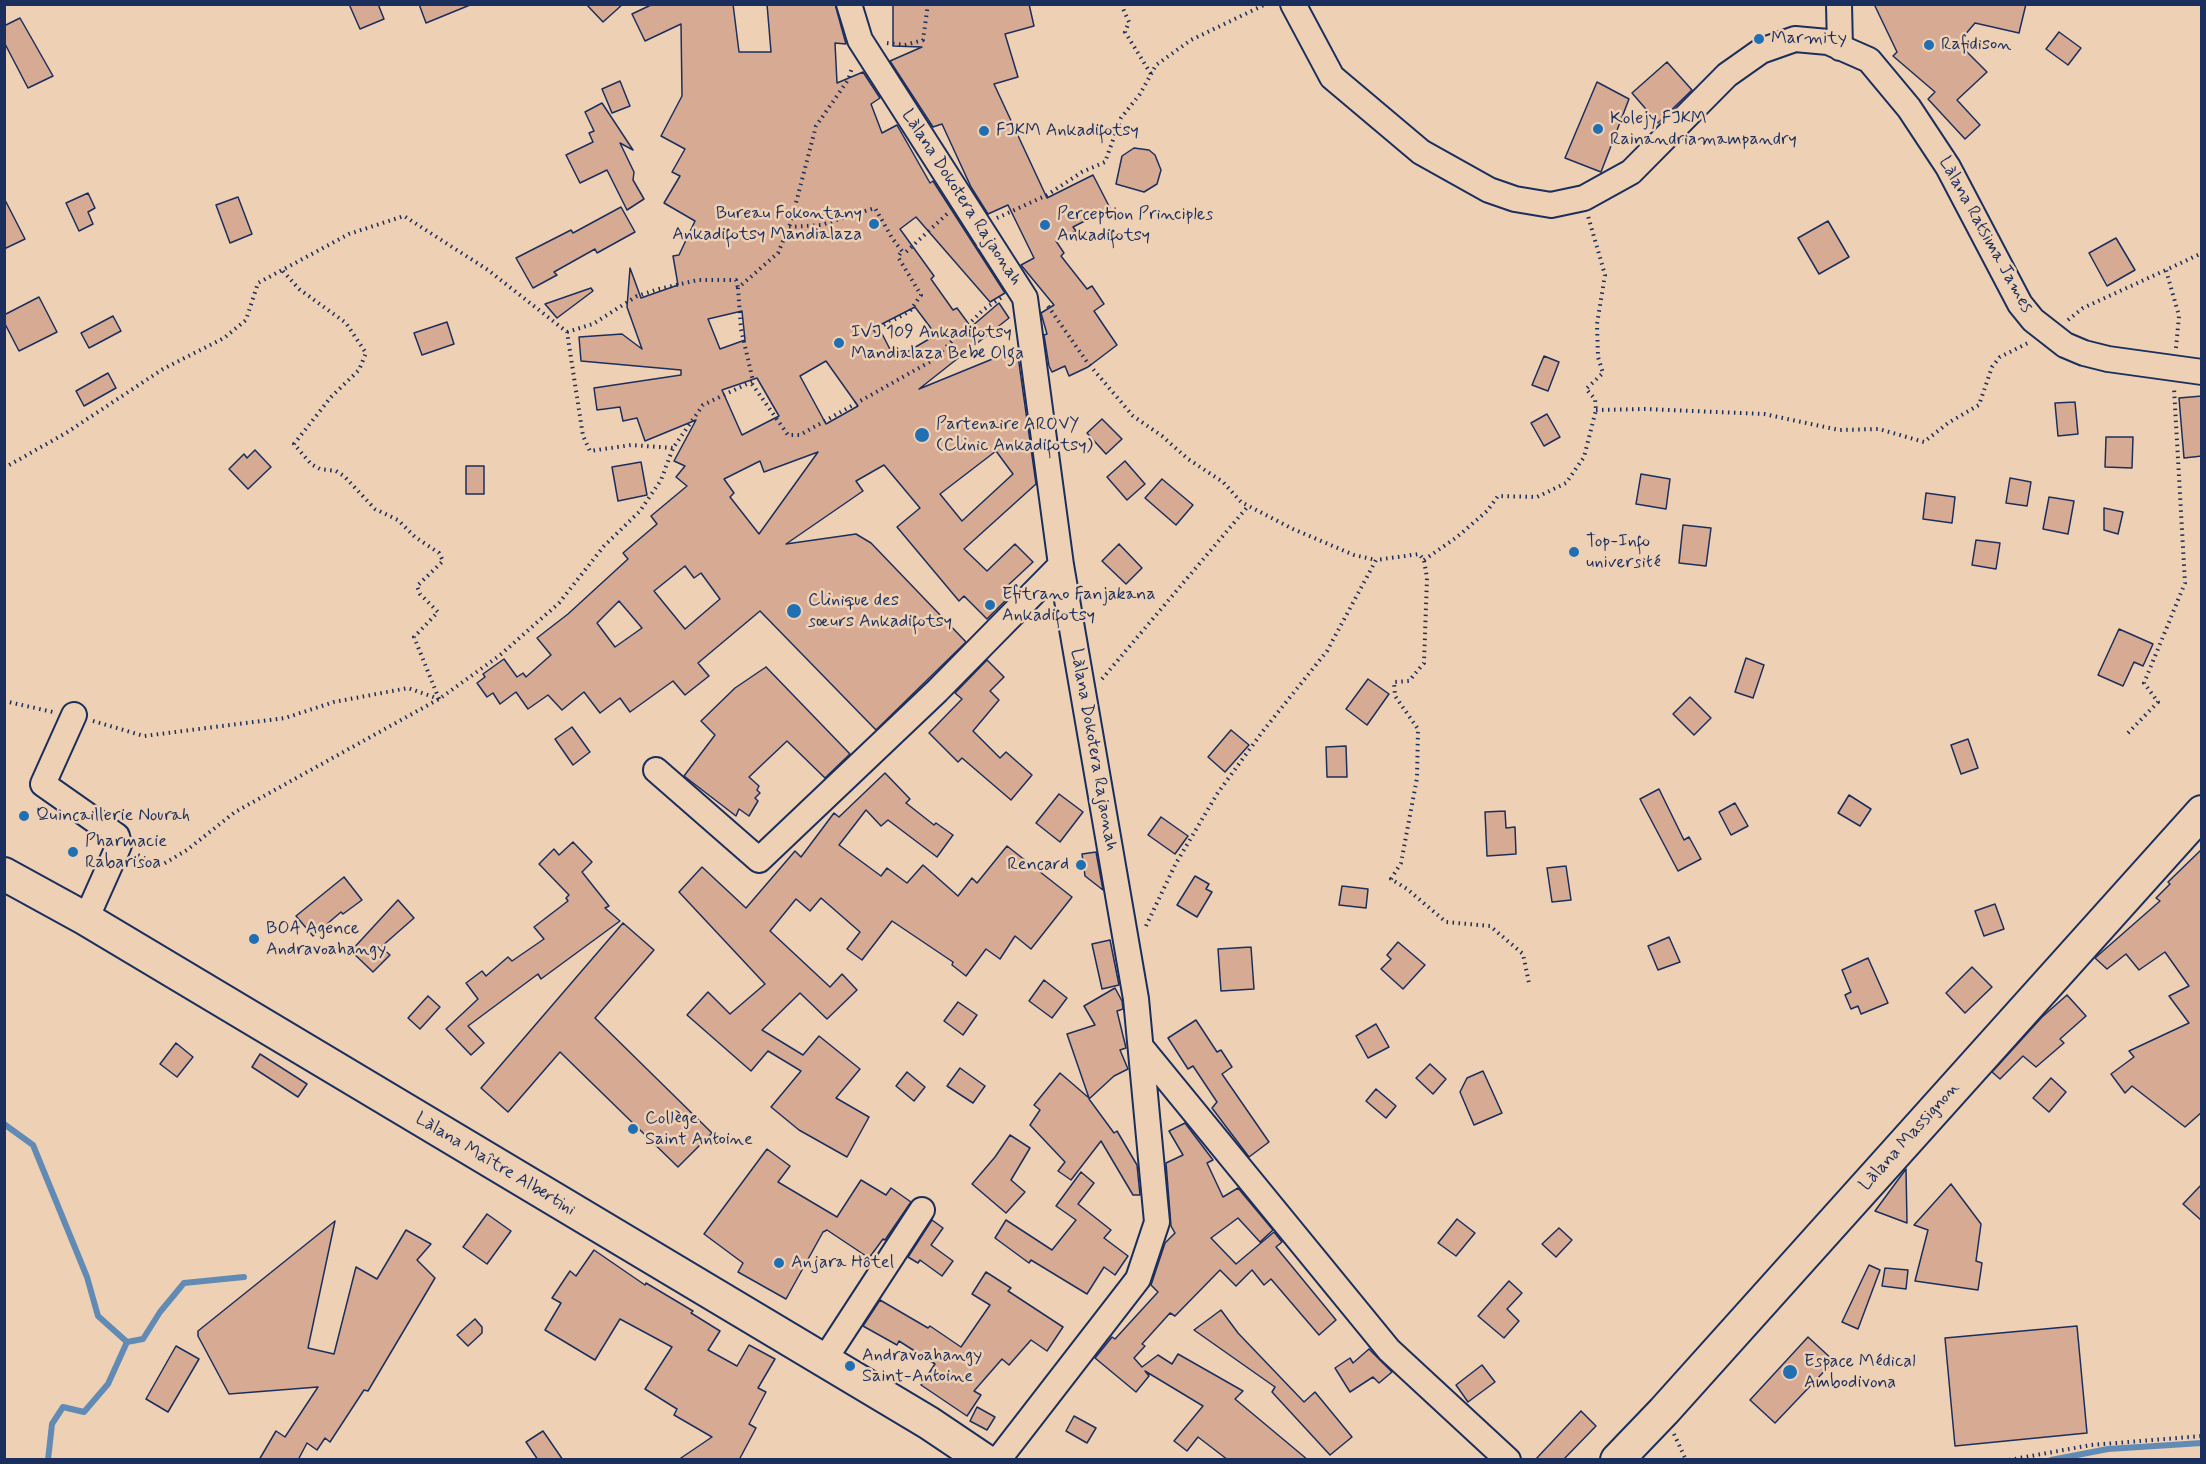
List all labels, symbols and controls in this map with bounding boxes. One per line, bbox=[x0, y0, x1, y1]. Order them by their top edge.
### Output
place label: Marmity bbox=[1771, 28, 1847, 50]
marker: Marmity bbox=[1752, 32, 1766, 46]
place label: Rafidison bbox=[1941, 34, 2011, 56]
marker: Rafidison bbox=[1922, 38, 1936, 52]
street label: Làlana Dokotera Rajaonah bbox=[896, 106, 1026, 290]
place label: Kolejy FJKM Rainandriamampandry bbox=[1610, 108, 1797, 150]
place label: FJKM Ankadifotsy bbox=[996, 120, 1139, 142]
marker: Kolejy FJKM Rainandriamampandry bbox=[1591, 122, 1605, 136]
marker: FJKM Ankadifotsy bbox=[977, 124, 991, 138]
street label: Làlana Ratsima James bbox=[1933, 153, 2037, 317]
place label: Bureau Fokontany Ankadifotsy Mandialaza bbox=[672, 203, 862, 246]
place label: Perception Principles Ankadifotsy bbox=[1057, 204, 1213, 246]
marker: Bureau Fokontany Ankadifotsy Mandialaza bbox=[867, 217, 881, 231]
marker: Perception Principles Ankadifotsy bbox=[1038, 218, 1052, 232]
place label: IVJ 109 Ankadifotsy Mandialaza Bebe Olga bbox=[851, 322, 1024, 364]
marker: IVJ 109 Ankadifotsy Mandialaza Bebe Olga bbox=[832, 336, 846, 350]
place label: Partenaire AROVY (Clinic Ankadifotsy) bbox=[936, 414, 1093, 456]
marker: Partenaire AROVY (Clinic Ankadifotsy) bbox=[913, 426, 931, 444]
place label: Top-Info université bbox=[1586, 531, 1661, 574]
marker: Top-Info université bbox=[1567, 545, 1581, 559]
place label: Efitrano Fanjakana Ankadifotsy bbox=[1002, 584, 1156, 626]
place label: Clinique des sœurs Ankadifotsy bbox=[808, 590, 952, 632]
marker: Efitrano Fanjakana Ankadifotsy bbox=[983, 598, 997, 612]
marker: Clinique des sœurs Ankadifotsy bbox=[785, 602, 803, 620]
street label: Làlana Dokotera Rajaonah bbox=[1065, 647, 1121, 853]
place label: Quincaillerie Nourah bbox=[36, 805, 190, 827]
marker: Quincaillerie Nourah bbox=[17, 809, 31, 823]
place label: Pharmacie Rabarisoa bbox=[85, 831, 167, 874]
marker: Pharmacie Rabarisoa bbox=[66, 845, 80, 859]
place label: Rencard bbox=[1007, 854, 1069, 876]
marker: Rencard bbox=[1074, 858, 1088, 872]
place label: BOA Agence Andravoahangy bbox=[266, 918, 386, 960]
marker: BOA Agence Andravoahangy bbox=[247, 932, 261, 946]
street label: Làlana Massignon bbox=[1855, 1078, 1965, 1196]
place label: Collège Saint Antoine bbox=[645, 1108, 753, 1150]
street label: Làlana Maître Albertini bbox=[411, 1109, 579, 1221]
marker: Collège Saint Antoine bbox=[626, 1122, 640, 1136]
place label: Anjara Hôtel bbox=[791, 1252, 894, 1274]
marker: Anjara Hôtel bbox=[772, 1256, 786, 1270]
place label: Andravoahangy Saint-Antoine bbox=[862, 1345, 982, 1388]
place label: Espace Médical Ambodivona bbox=[1804, 1351, 1916, 1394]
marker: Andravoahangy Saint-Antoine bbox=[843, 1359, 857, 1373]
marker: Espace Médical Ambodivona bbox=[1781, 1363, 1799, 1381]

